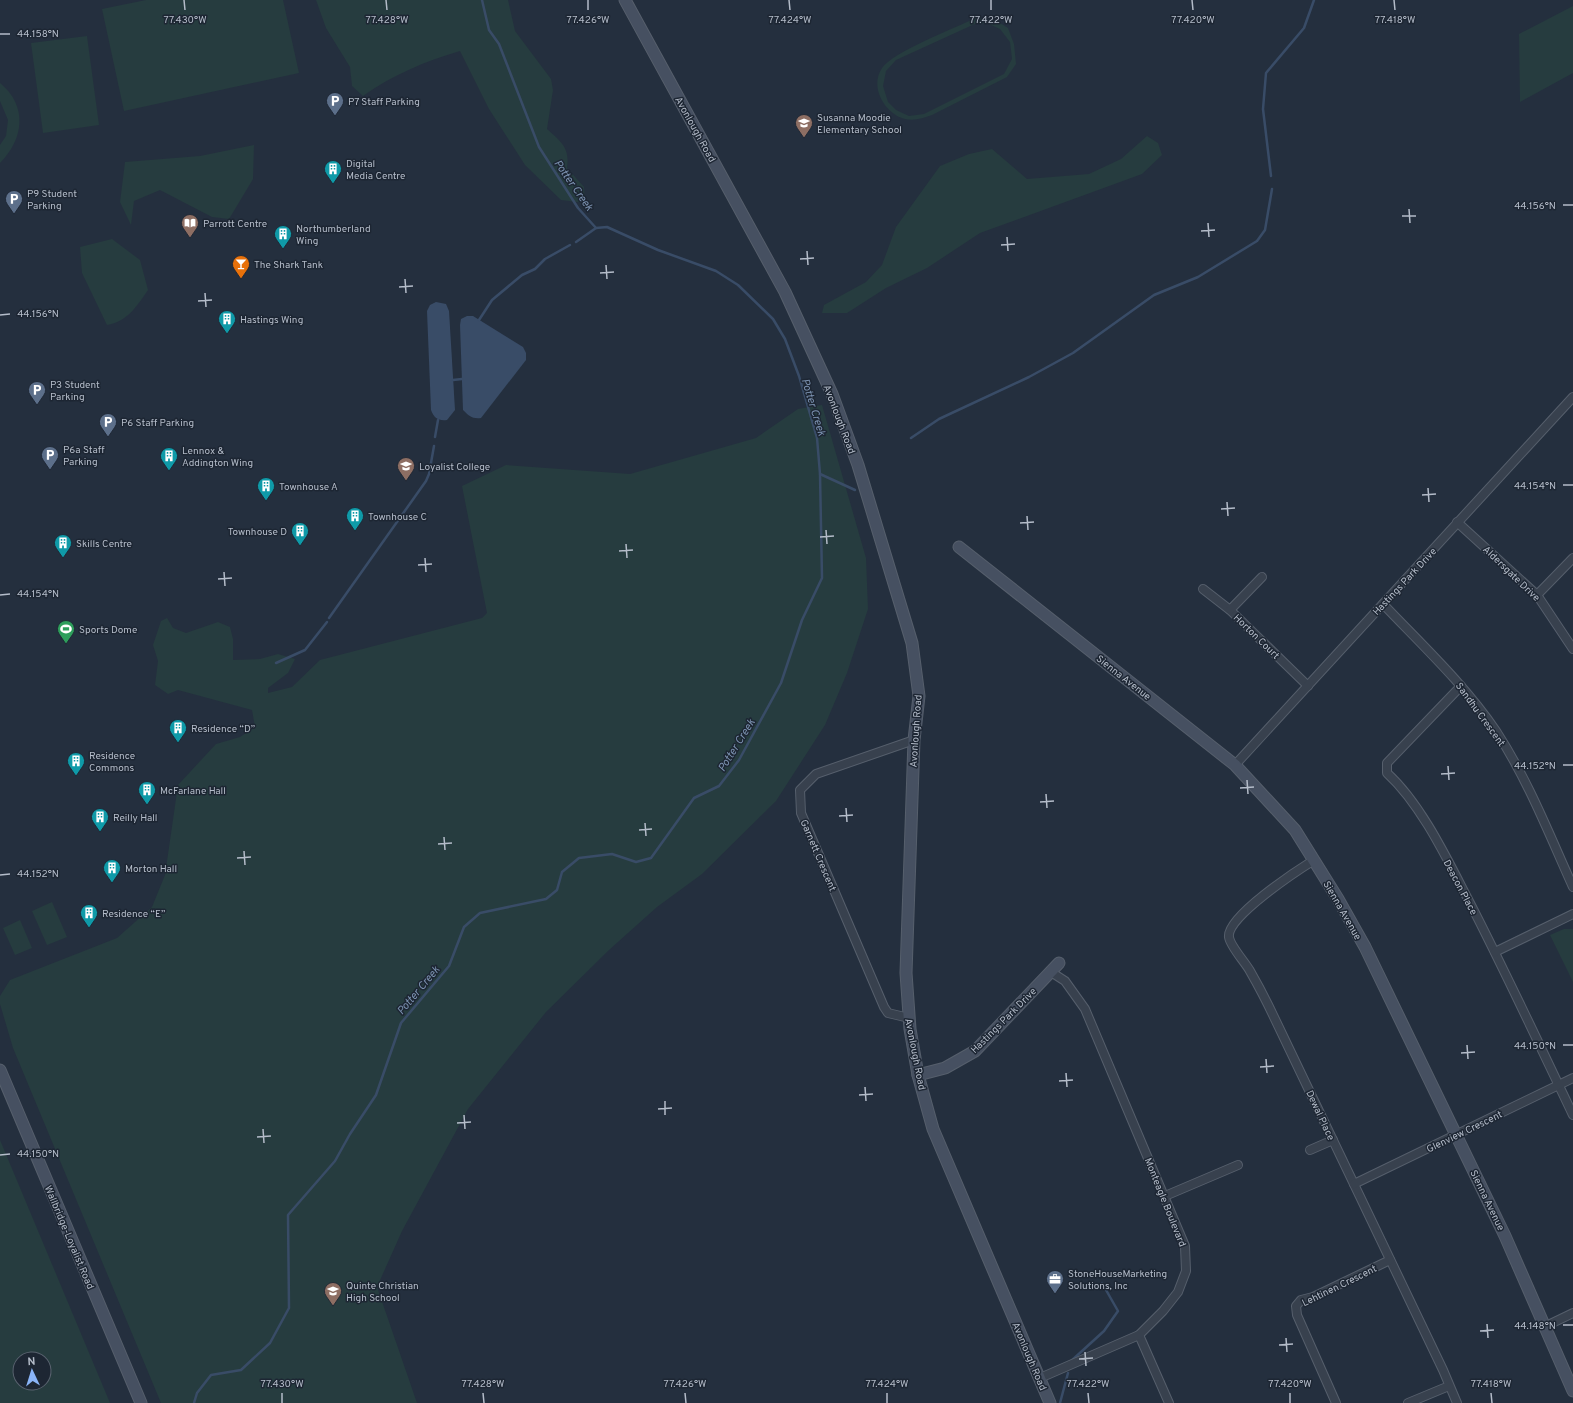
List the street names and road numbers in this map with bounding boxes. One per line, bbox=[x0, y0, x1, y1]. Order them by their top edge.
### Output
street label: Avonlough Road bbox=[671, 95, 718, 165]
street label: Avonlough Road bbox=[819, 383, 858, 456]
street label: Aldersgate Drive bbox=[1480, 543, 1542, 605]
street label: Hastings Park Drive bbox=[1370, 545, 1440, 619]
street label: Horton Court bbox=[1230, 612, 1282, 663]
street label: Sienna Avenue bbox=[1093, 653, 1153, 704]
street label: Sandhu Crescent bbox=[1452, 680, 1508, 750]
street label: Avonlough Road bbox=[907, 694, 926, 768]
street label: Garnett Crescent bbox=[797, 818, 839, 894]
street label: Deacon Place bbox=[1440, 858, 1480, 918]
street label: Sienna Avenue bbox=[1320, 879, 1364, 943]
street label: Hastings Park Drive bbox=[968, 985, 1040, 1057]
street label: Avonlough Road bbox=[901, 1017, 928, 1091]
street label: Dewal Place bbox=[1302, 1088, 1337, 1143]
street label: Glenview Crescent bbox=[1425, 1108, 1505, 1156]
street label: Monteagle Boulevard bbox=[1141, 1156, 1188, 1249]
street label: Sienna Avenue bbox=[1466, 1168, 1507, 1233]
street label: Wallbridge-Loyalist Road bbox=[41, 1184, 96, 1292]
street label: Lehtinen Crescent bbox=[1300, 1263, 1379, 1310]
street label: Avonlough Road bbox=[1008, 1320, 1049, 1393]

